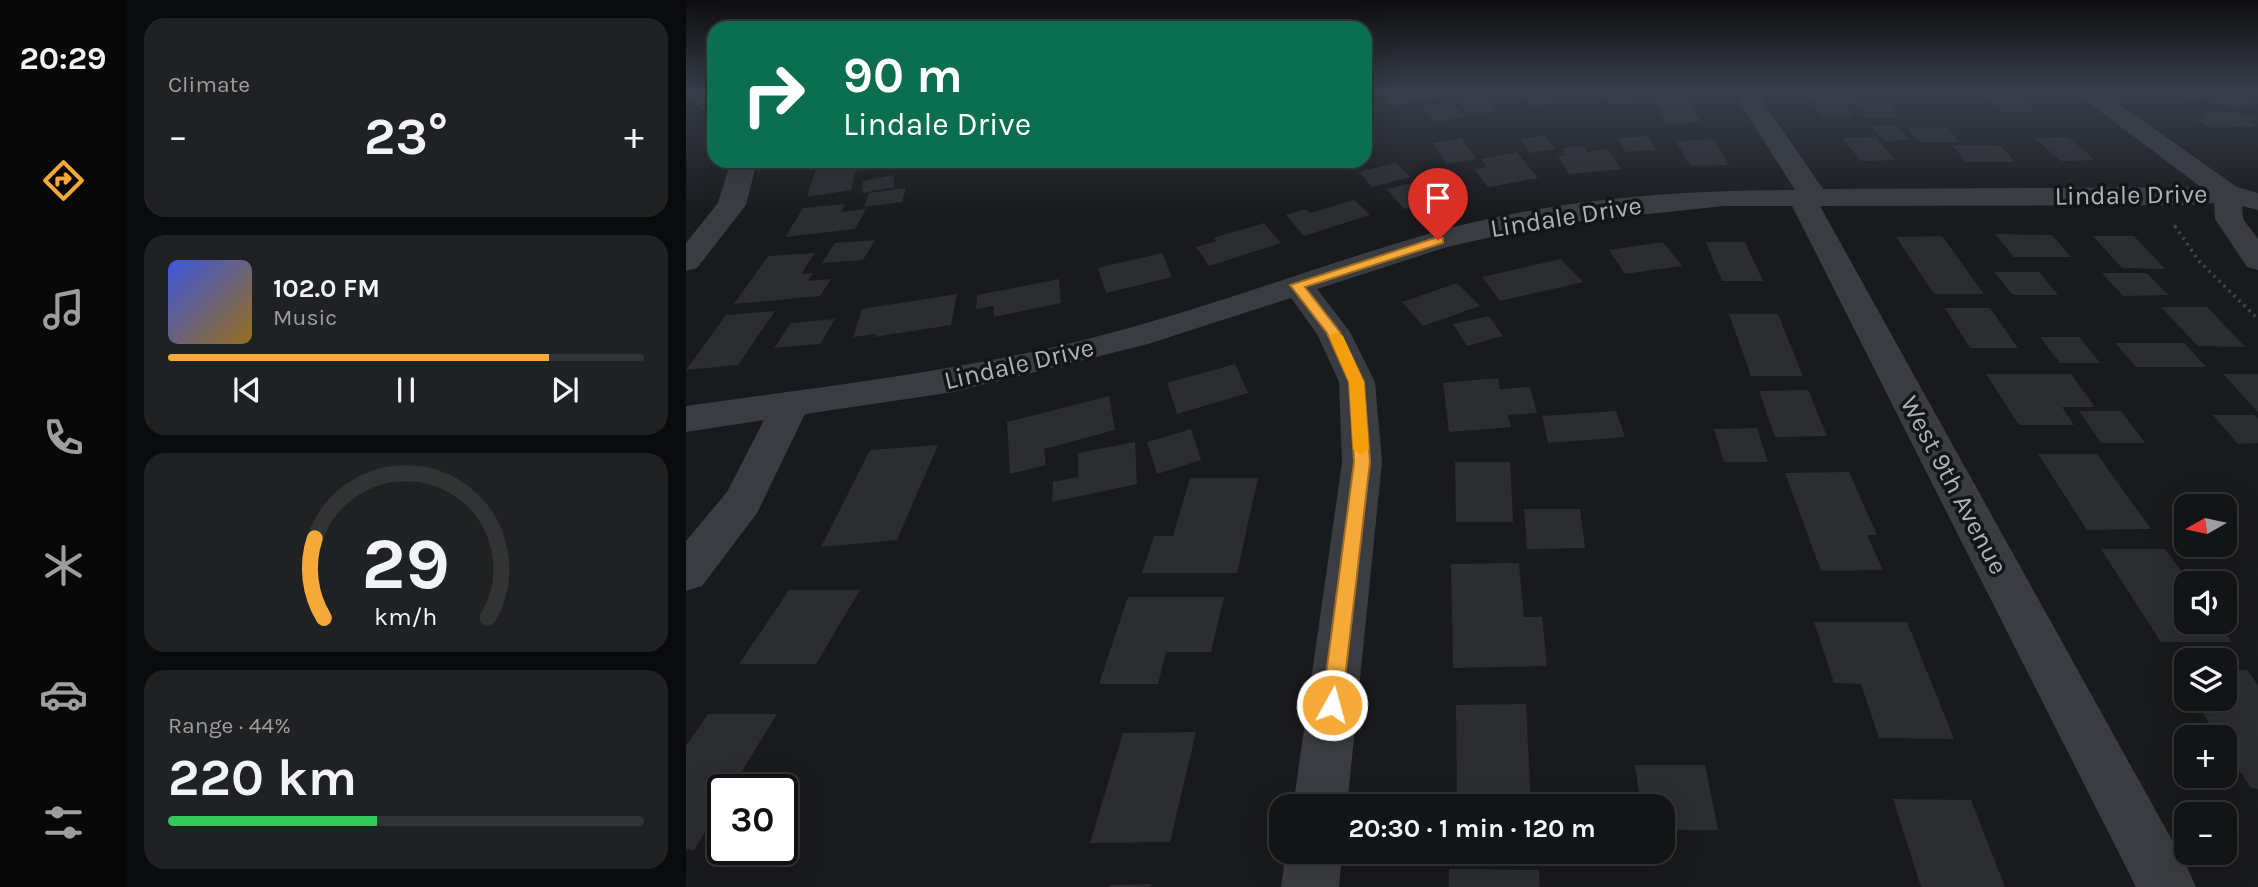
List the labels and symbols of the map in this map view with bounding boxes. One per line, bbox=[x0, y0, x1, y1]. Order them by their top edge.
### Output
pin bbox=[1408, 168, 1468, 240]
street label: Lindale Drive bbox=[2054, 178, 2208, 212]
street label: Lindale Drive bbox=[1488, 190, 1644, 244]
street label: Lindale Drive bbox=[941, 332, 1097, 396]
street label: West 9th Avenue bbox=[1894, 390, 2014, 580]
north arrow bbox=[2174, 494, 2236, 556]
position arrow bbox=[1295, 668, 1369, 742]
speed limit sign: 30 bbox=[707, 774, 798, 865]

